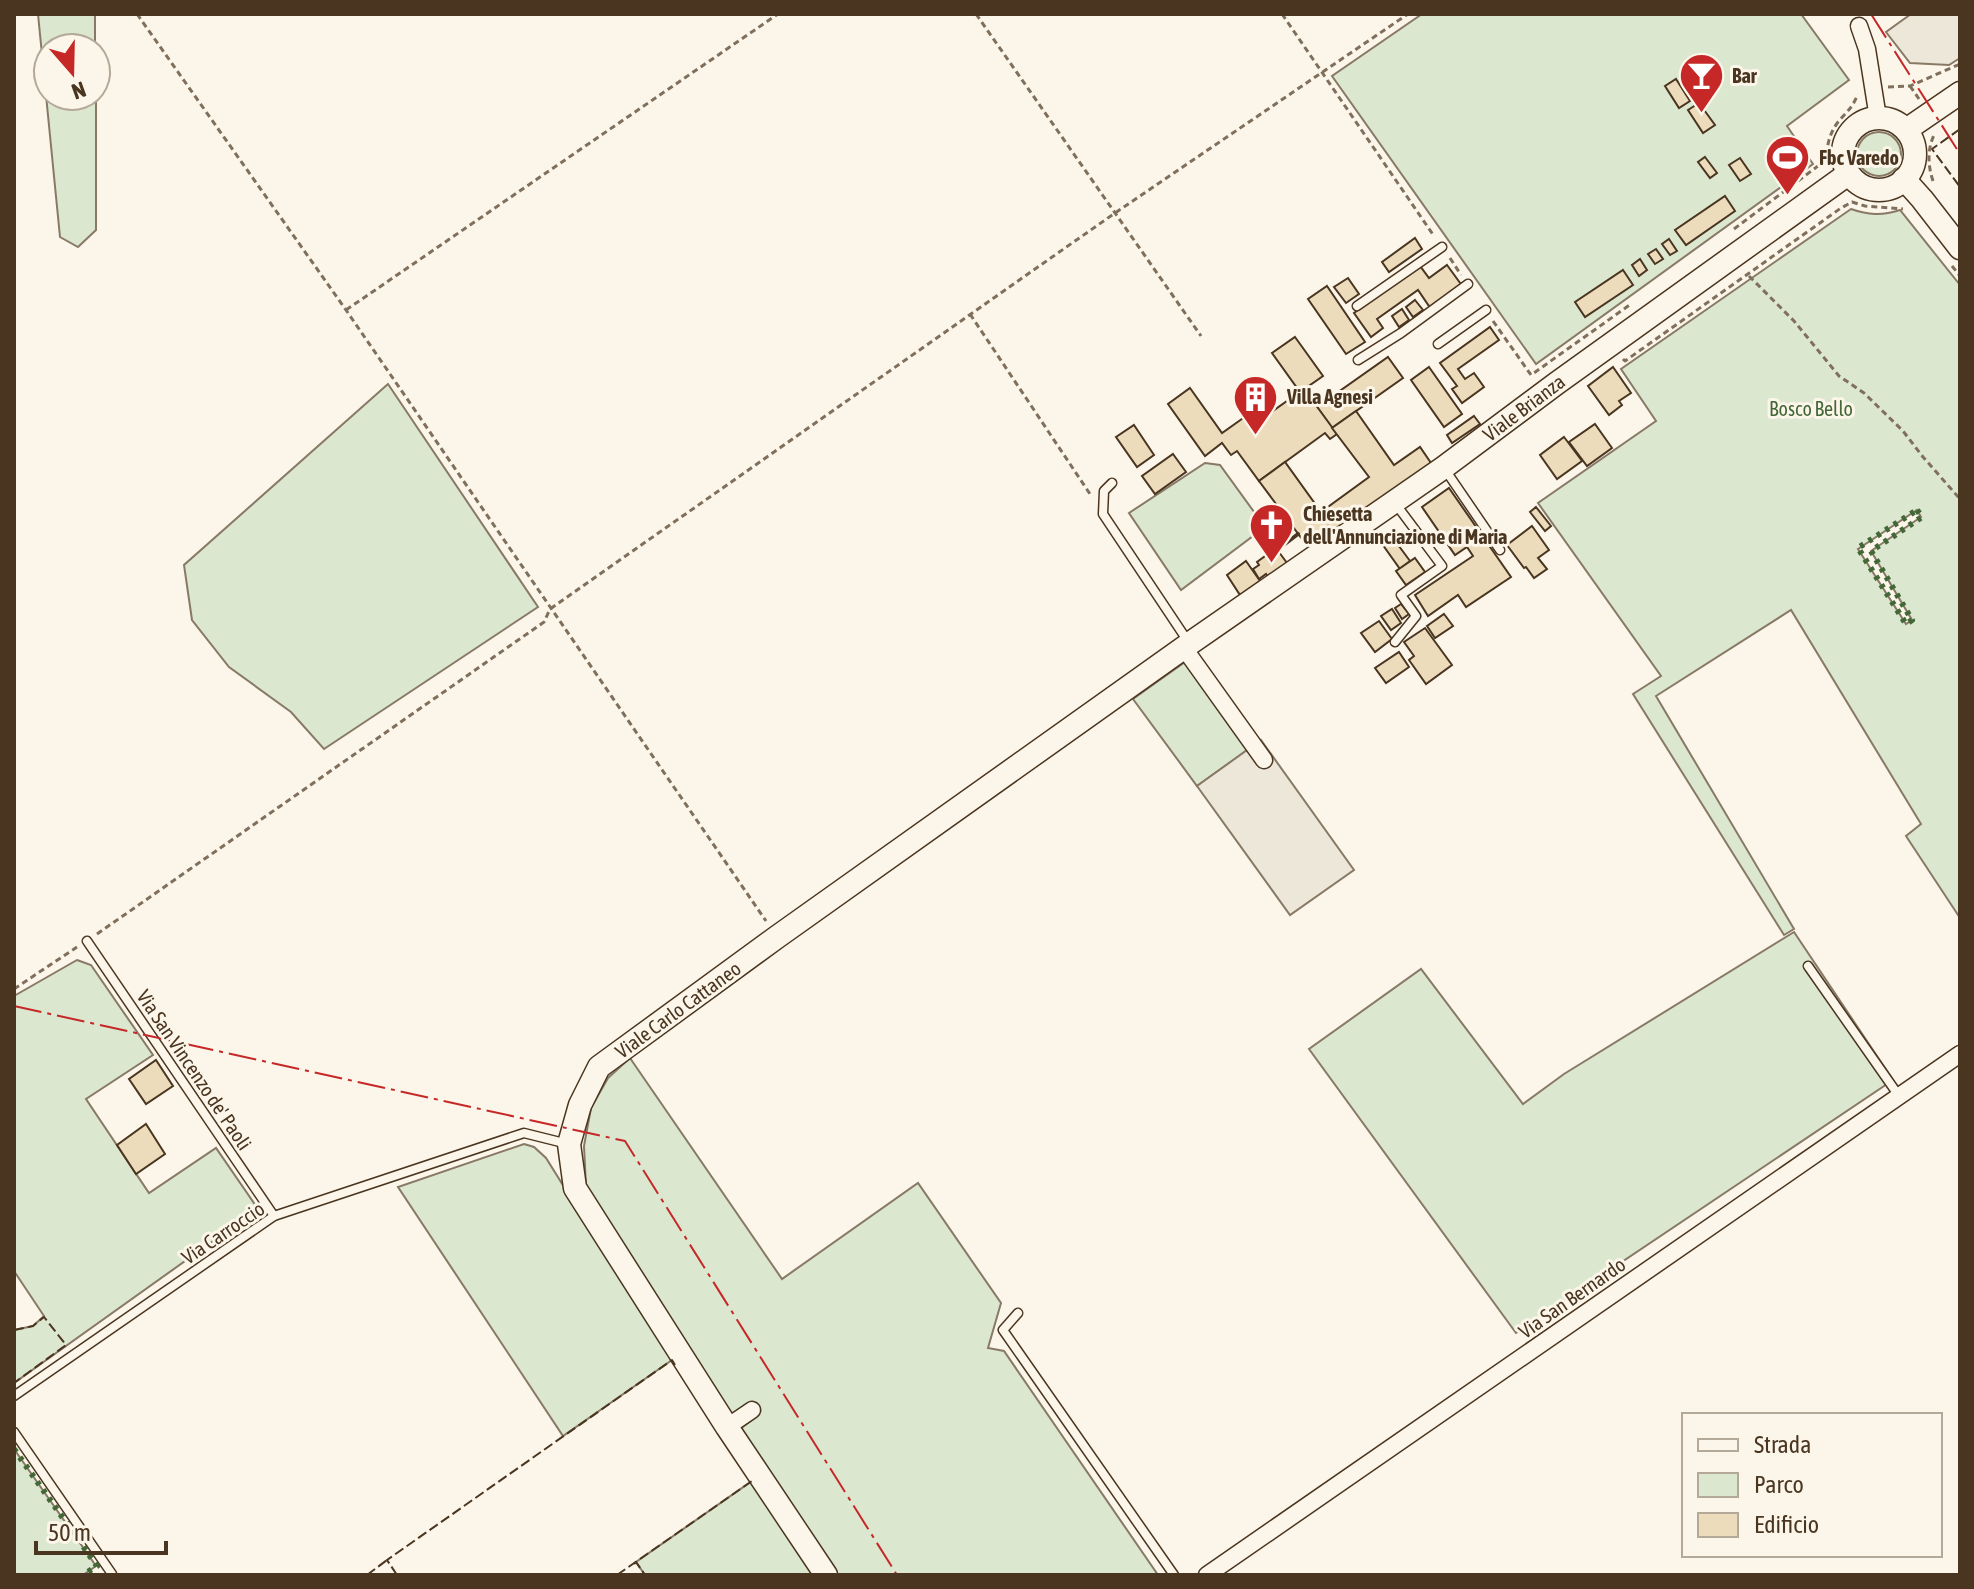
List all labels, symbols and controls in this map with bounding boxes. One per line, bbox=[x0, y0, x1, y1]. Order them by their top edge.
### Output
north arrow bbox=[32, 32, 112, 112]
bar icon: Bar bbox=[1677, 52, 1725, 115]
place label: Bar bbox=[1732, 64, 1758, 87]
text: N bbox=[68, 76, 89, 105]
sports icon: Fbc Varedo bbox=[1764, 134, 1812, 197]
place label: Fbc Varedo bbox=[1819, 146, 1899, 169]
street label: Viale Brianza bbox=[1478, 369, 1569, 446]
building icon: Villa Agnesi bbox=[1232, 373, 1280, 436]
place label: Villa Agnesi bbox=[1286, 385, 1373, 408]
park label: Bosco Bello bbox=[1769, 397, 1853, 420]
church icon: Chiesetta dell'Annunciazione di Maria bbox=[1248, 501, 1296, 564]
place label: Chiesetta dell'Annunciazione di Maria bbox=[1303, 502, 1507, 548]
street label: Viale Carlo Cattaneo bbox=[611, 956, 745, 1063]
street label: Via San Vincenzo de' Paoli bbox=[132, 985, 257, 1154]
street label: Via Carroccio bbox=[177, 1197, 268, 1269]
street label: Via San Bernardo bbox=[1514, 1252, 1629, 1343]
legend bbox=[1682, 1413, 1942, 1557]
text: Strada bbox=[1754, 1431, 1811, 1458]
text: Parco bbox=[1754, 1471, 1804, 1498]
scale bar bbox=[36, 1505, 166, 1555]
text: Edificio bbox=[1754, 1511, 1819, 1538]
text: 50 m bbox=[48, 1519, 91, 1546]

